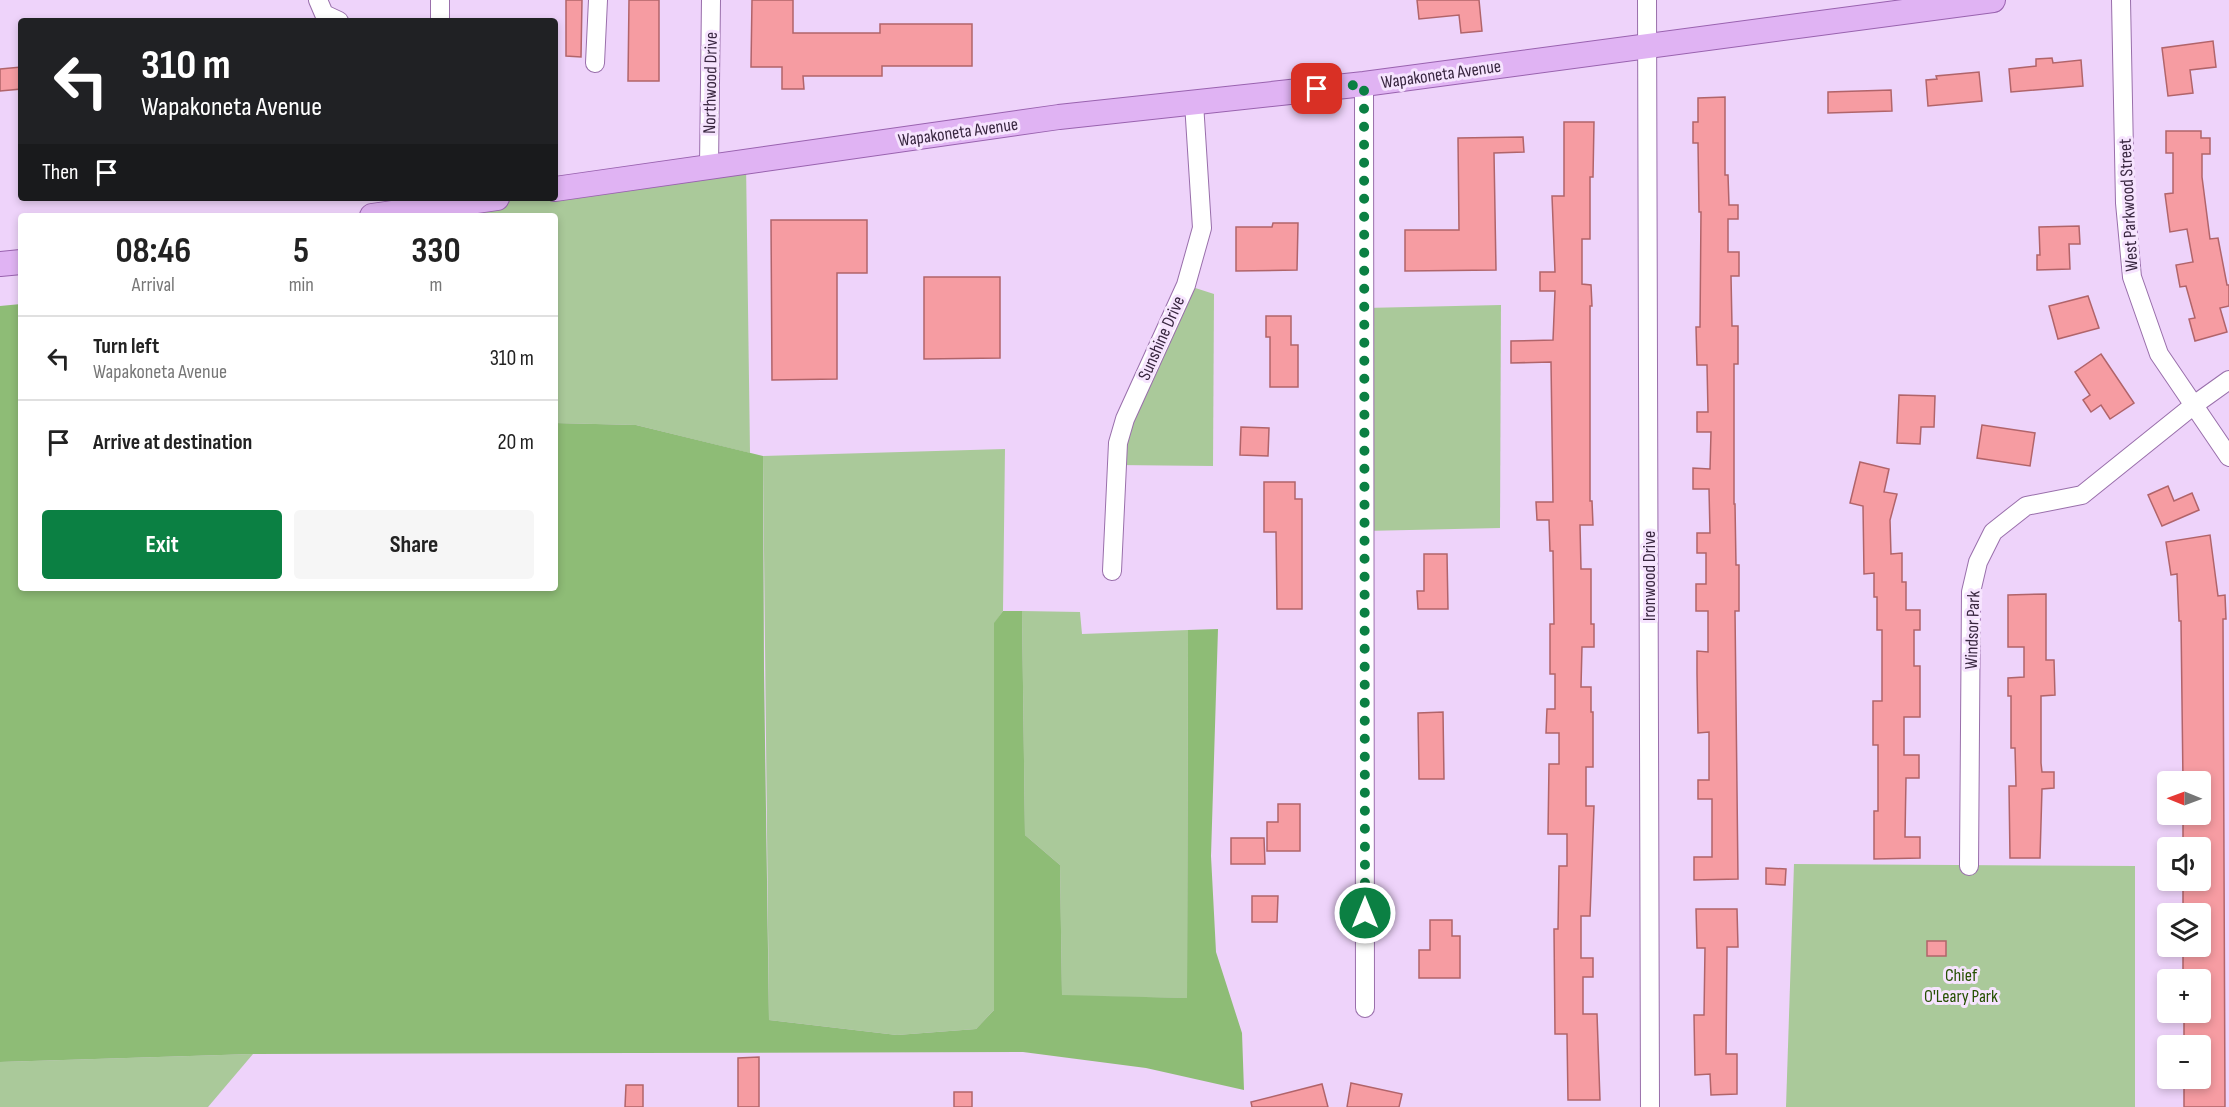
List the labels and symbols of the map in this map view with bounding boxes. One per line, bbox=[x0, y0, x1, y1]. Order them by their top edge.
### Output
street label: Northwood Drive bbox=[699, 32, 722, 134]
street label: Wapakoneta Avenue bbox=[1380, 56, 1502, 93]
pin bbox=[1291, 63, 1342, 114]
street label: Wapakoneta Avenue bbox=[897, 114, 1019, 151]
street label: West Parkwood Street bbox=[2115, 137, 2142, 272]
street label: Sunshine Drive bbox=[1134, 293, 1189, 383]
street label: Ironwood Drive bbox=[1639, 531, 1660, 621]
street label: Windsor Park bbox=[1961, 590, 1984, 670]
north arrow bbox=[2157, 771, 2211, 825]
position arrow bbox=[1333, 881, 1397, 945]
park label: Chief O'Leary Park bbox=[1924, 965, 1998, 1007]

